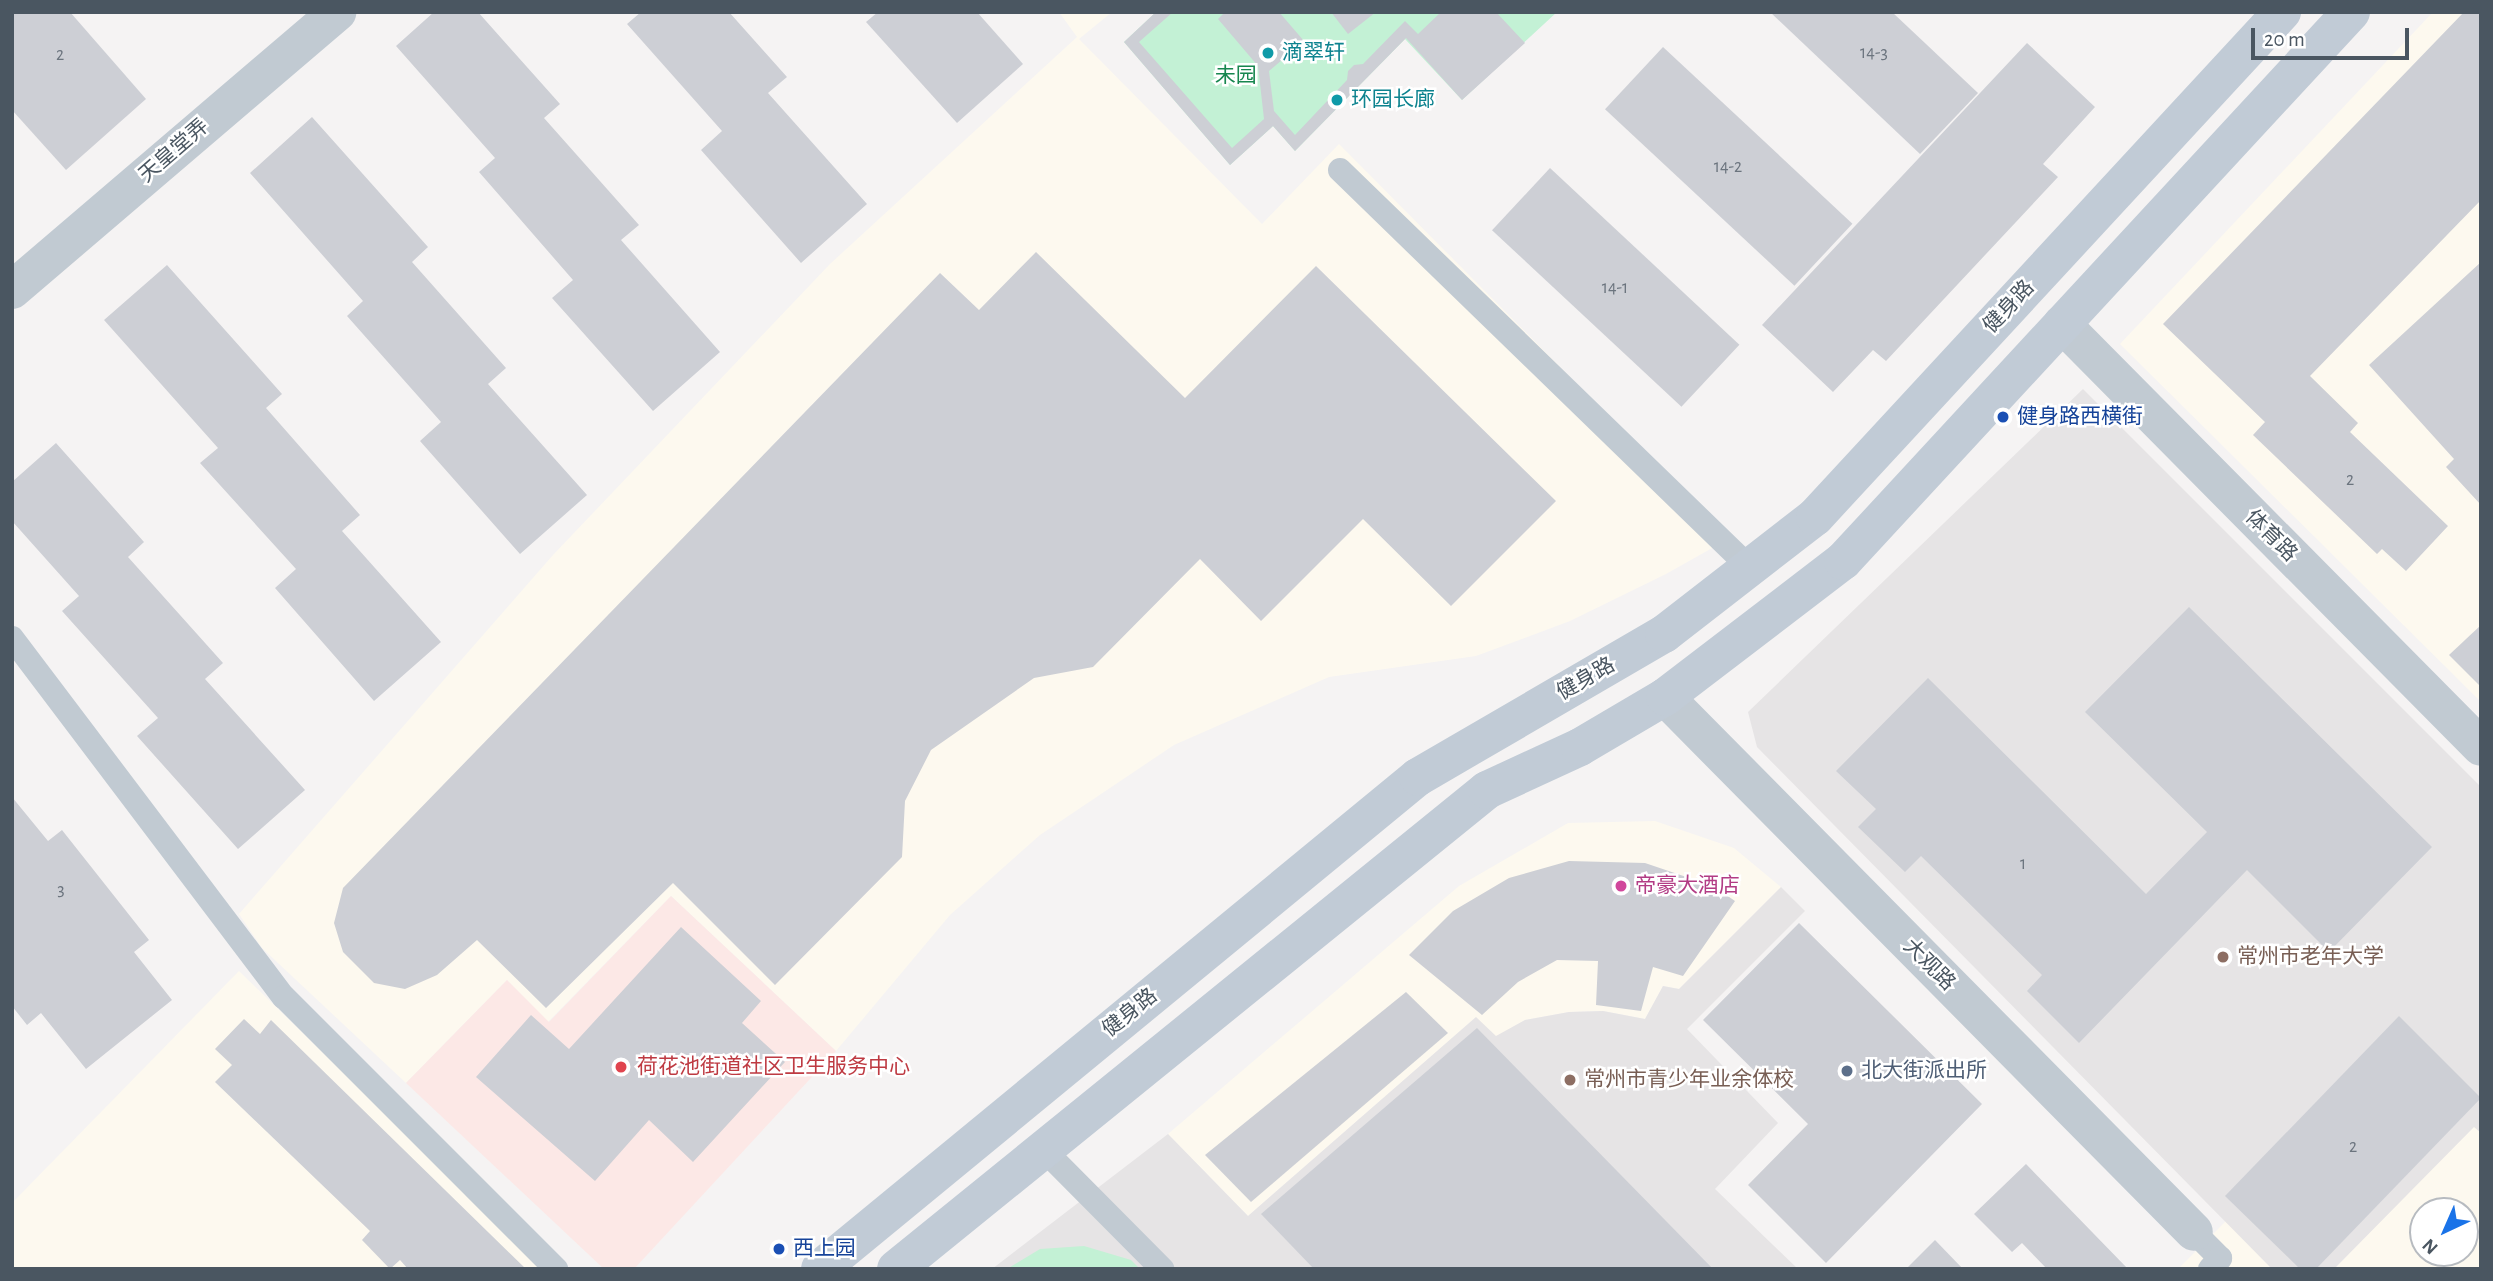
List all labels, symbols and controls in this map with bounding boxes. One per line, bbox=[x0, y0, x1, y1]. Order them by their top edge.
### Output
scale bar bbox=[2255, 14, 2412, 58]
text: 20 m bbox=[2264, 29, 2305, 50]
place label: 滴翠轩 bbox=[1282, 40, 1345, 66]
house number: 14-3 bbox=[1860, 42, 1888, 64]
house number: 2 bbox=[56, 44, 64, 66]
marker: 滴翠轩 bbox=[1260, 45, 1276, 61]
park label: 未园 bbox=[1215, 63, 1257, 89]
place label: 环园长廊 bbox=[1351, 87, 1435, 113]
marker: 环园长廊 bbox=[1329, 92, 1345, 108]
street label: 天皇堂弄 bbox=[134, 114, 214, 188]
house number: 14-2 bbox=[1714, 156, 1742, 178]
street label: 健身路 bbox=[1978, 275, 2040, 339]
house number: 14-1 bbox=[1602, 277, 1628, 299]
place label: 健身路西横街 bbox=[2017, 404, 2143, 430]
marker: 健身路西横街 bbox=[1995, 409, 2011, 425]
house number: 2 bbox=[2346, 469, 2354, 491]
street label: 体育路 bbox=[2240, 505, 2302, 567]
street label: 健身路 bbox=[1552, 652, 1620, 706]
house number: 1 bbox=[2020, 853, 2026, 875]
place label: 帝豪大酒店 bbox=[1635, 873, 1740, 899]
marker: 帝豪大酒店 bbox=[1613, 878, 1629, 894]
house number: 3 bbox=[57, 879, 65, 901]
street label: 大观路 bbox=[1898, 934, 1960, 996]
place label: 常州市老年大学 bbox=[2237, 944, 2384, 970]
marker: 常州市老年大学 bbox=[2215, 949, 2231, 965]
street label: 健身路 bbox=[1098, 983, 1162, 1043]
place label: 荷花池街道社区卫生服务中心 bbox=[637, 1054, 910, 1080]
marker: 荷花池街道社区卫生服务中心 bbox=[611, 1057, 631, 1077]
place label: 北大街派出所 bbox=[1861, 1058, 1987, 1084]
marker: 北大街派出所 bbox=[1839, 1063, 1855, 1079]
place label: 常州市青少年业余体校 bbox=[1584, 1067, 1794, 1093]
marker: 常州市青少年业余体校 bbox=[1562, 1072, 1578, 1088]
house number: 2 bbox=[2349, 1136, 2357, 1158]
north arrow bbox=[2409, 1197, 2479, 1267]
text: N bbox=[2419, 1235, 2442, 1257]
place label: 西上园 bbox=[793, 1236, 856, 1262]
marker: 西上园 bbox=[771, 1241, 787, 1257]

